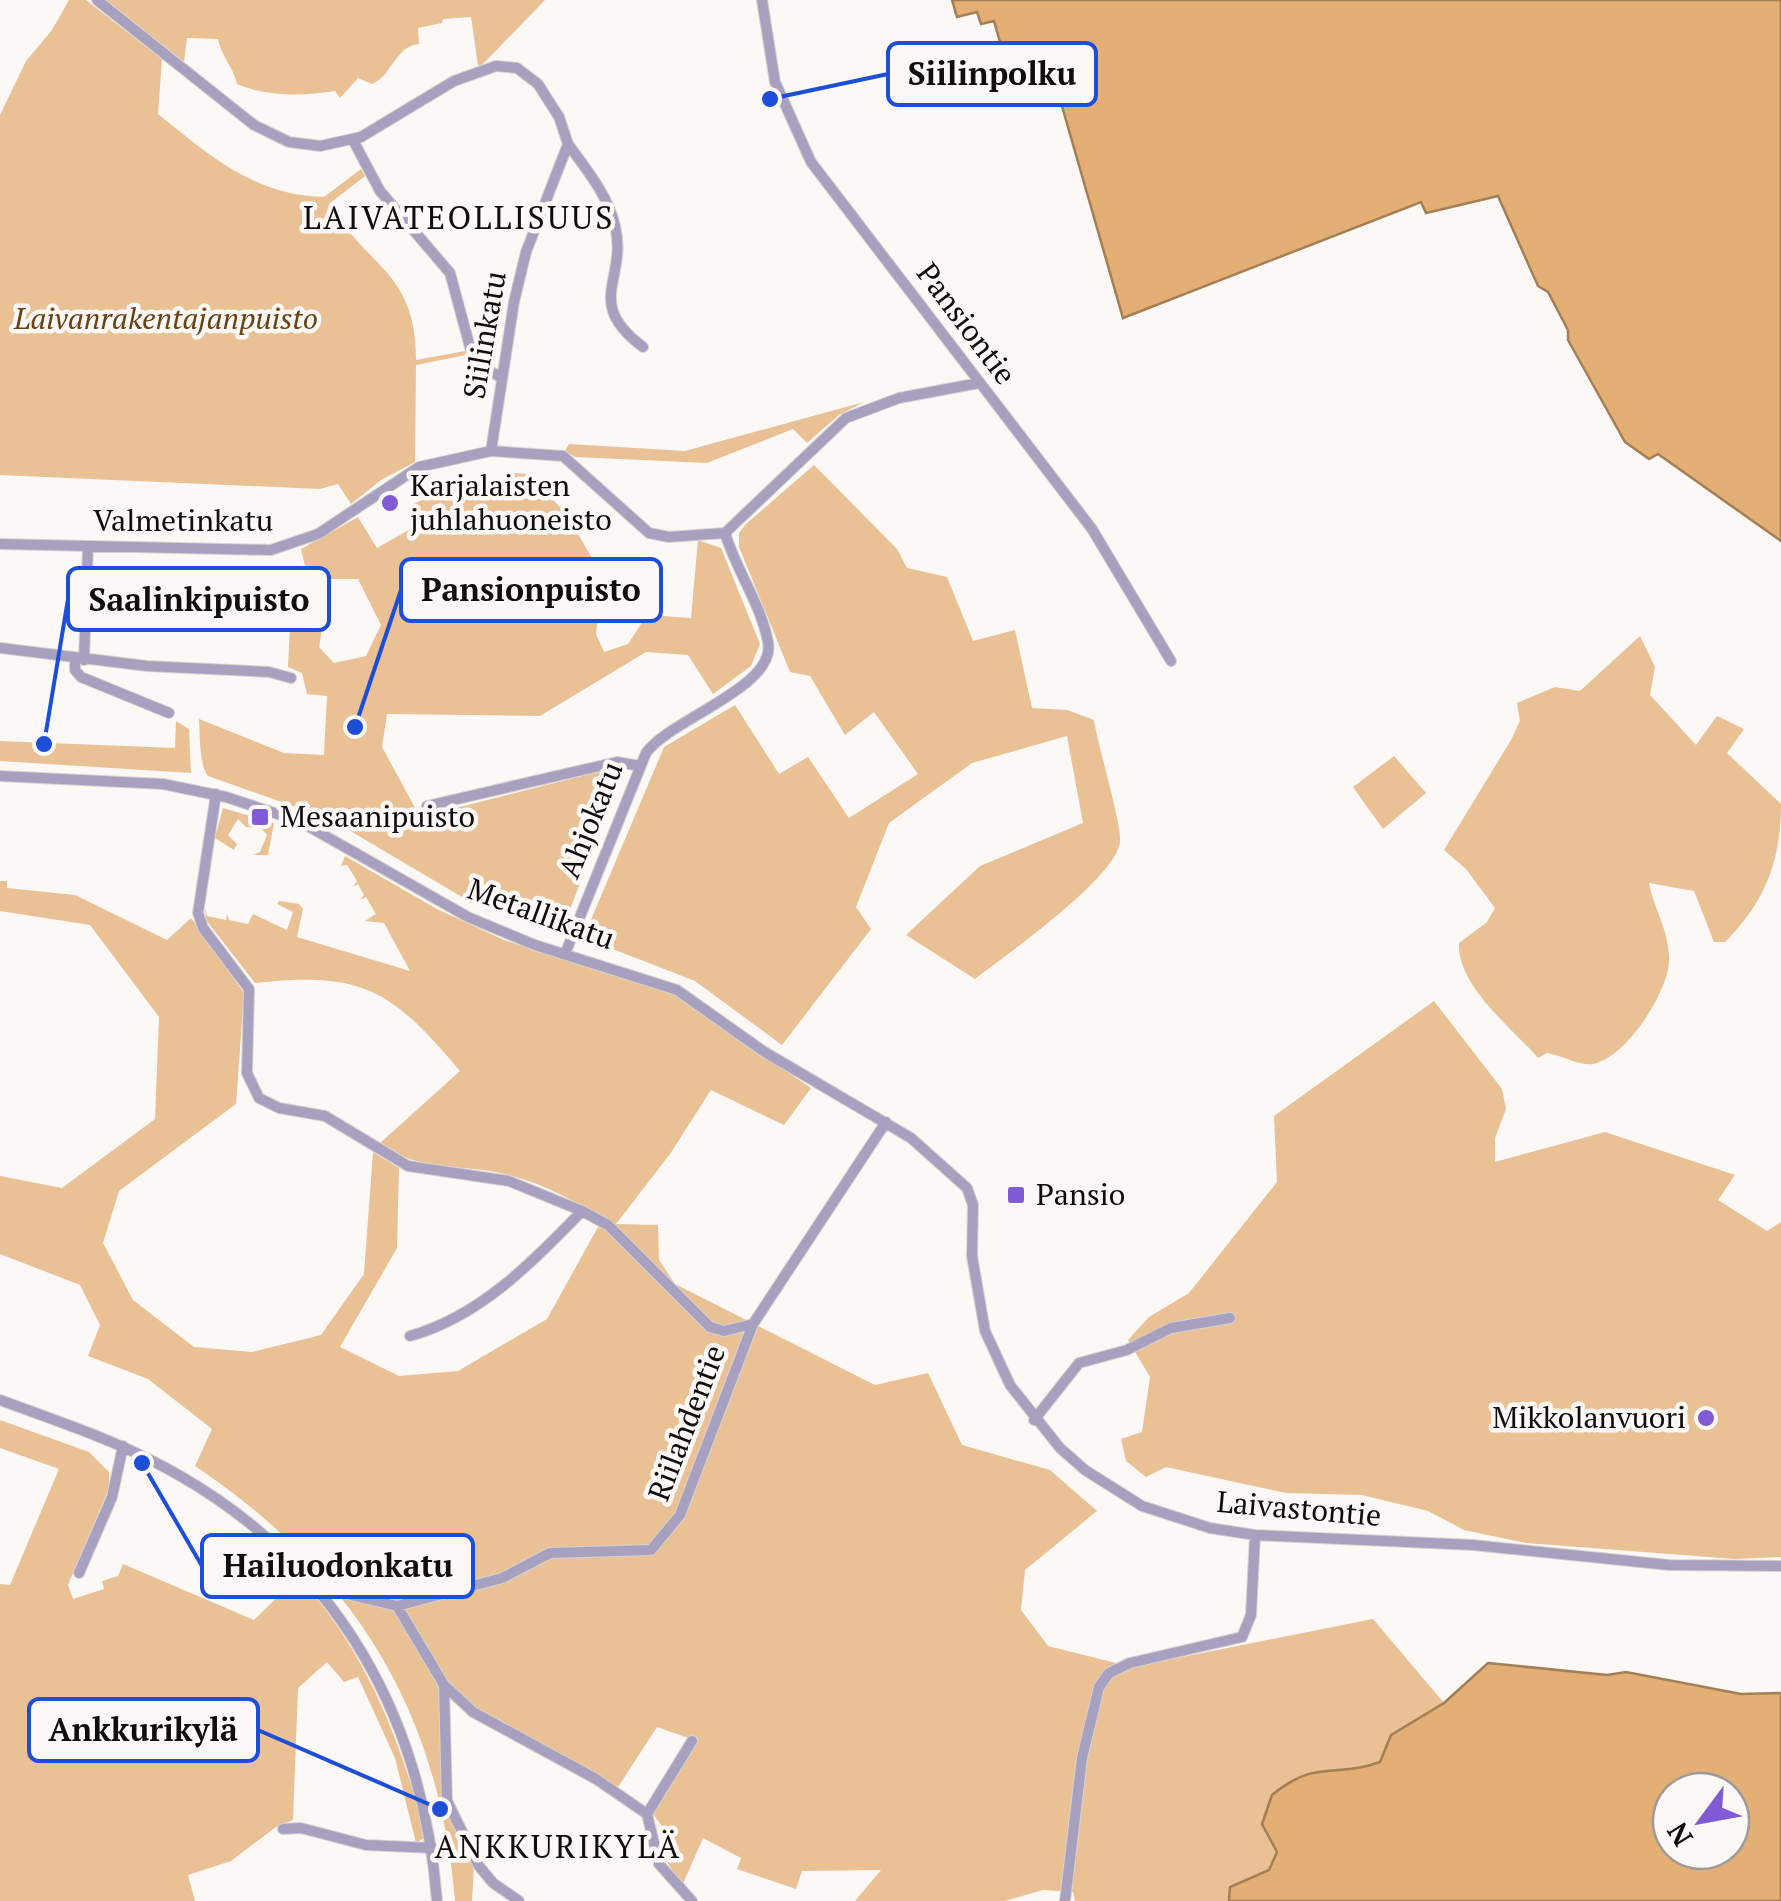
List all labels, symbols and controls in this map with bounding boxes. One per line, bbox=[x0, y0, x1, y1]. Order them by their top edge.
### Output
callout: Siilinpolku bbox=[888, 43, 1096, 105]
text: Siilinpolku bbox=[908, 52, 1076, 94]
district label: LAIVATEOLLISUUS bbox=[303, 196, 615, 238]
street label: Pansiontie bbox=[908, 254, 1026, 392]
street label: Siilinkatu bbox=[453, 268, 515, 402]
park label: Laivanrakentajanpuisto bbox=[13, 298, 318, 338]
place label: Karjalaisten juhlahuoneisto bbox=[410, 465, 612, 539]
marker: Karjalaisten juhlahuoneisto bbox=[379, 492, 401, 514]
street label: Valmetinkatu bbox=[93, 500, 273, 540]
callout: Pansionpuisto bbox=[401, 559, 661, 621]
callout: Saalinkipuisto bbox=[68, 568, 329, 630]
text: Pansionpuisto bbox=[421, 568, 641, 610]
text: Saalinkipuisto bbox=[89, 578, 309, 620]
street label: Ahjokatu bbox=[549, 755, 632, 884]
place label: Mesaanipuisto bbox=[280, 796, 475, 836]
marker: Mesaanipuisto bbox=[249, 806, 271, 828]
street label: Metallikatu bbox=[462, 868, 620, 958]
place label: Pansio bbox=[1036, 1174, 1125, 1214]
marker: Pansio bbox=[1005, 1184, 1027, 1206]
street label: Riilahdentie bbox=[638, 1339, 734, 1506]
place label: Mikkolanvuori bbox=[1492, 1397, 1686, 1437]
marker: Mikkolanvuori bbox=[1695, 1407, 1717, 1429]
street label: Laivastontie bbox=[1215, 1481, 1383, 1535]
callout: Hailuodonkatu bbox=[202, 1535, 473, 1597]
text: Hailuodonkatu bbox=[223, 1544, 453, 1586]
callout: Ankkurikylä bbox=[29, 1699, 258, 1761]
text: Ankkurikylä bbox=[48, 1708, 238, 1750]
north arrow bbox=[1651, 1771, 1751, 1871]
text: N bbox=[1658, 1816, 1701, 1853]
district label: ANKKURIKYLÄ bbox=[434, 1825, 682, 1867]

